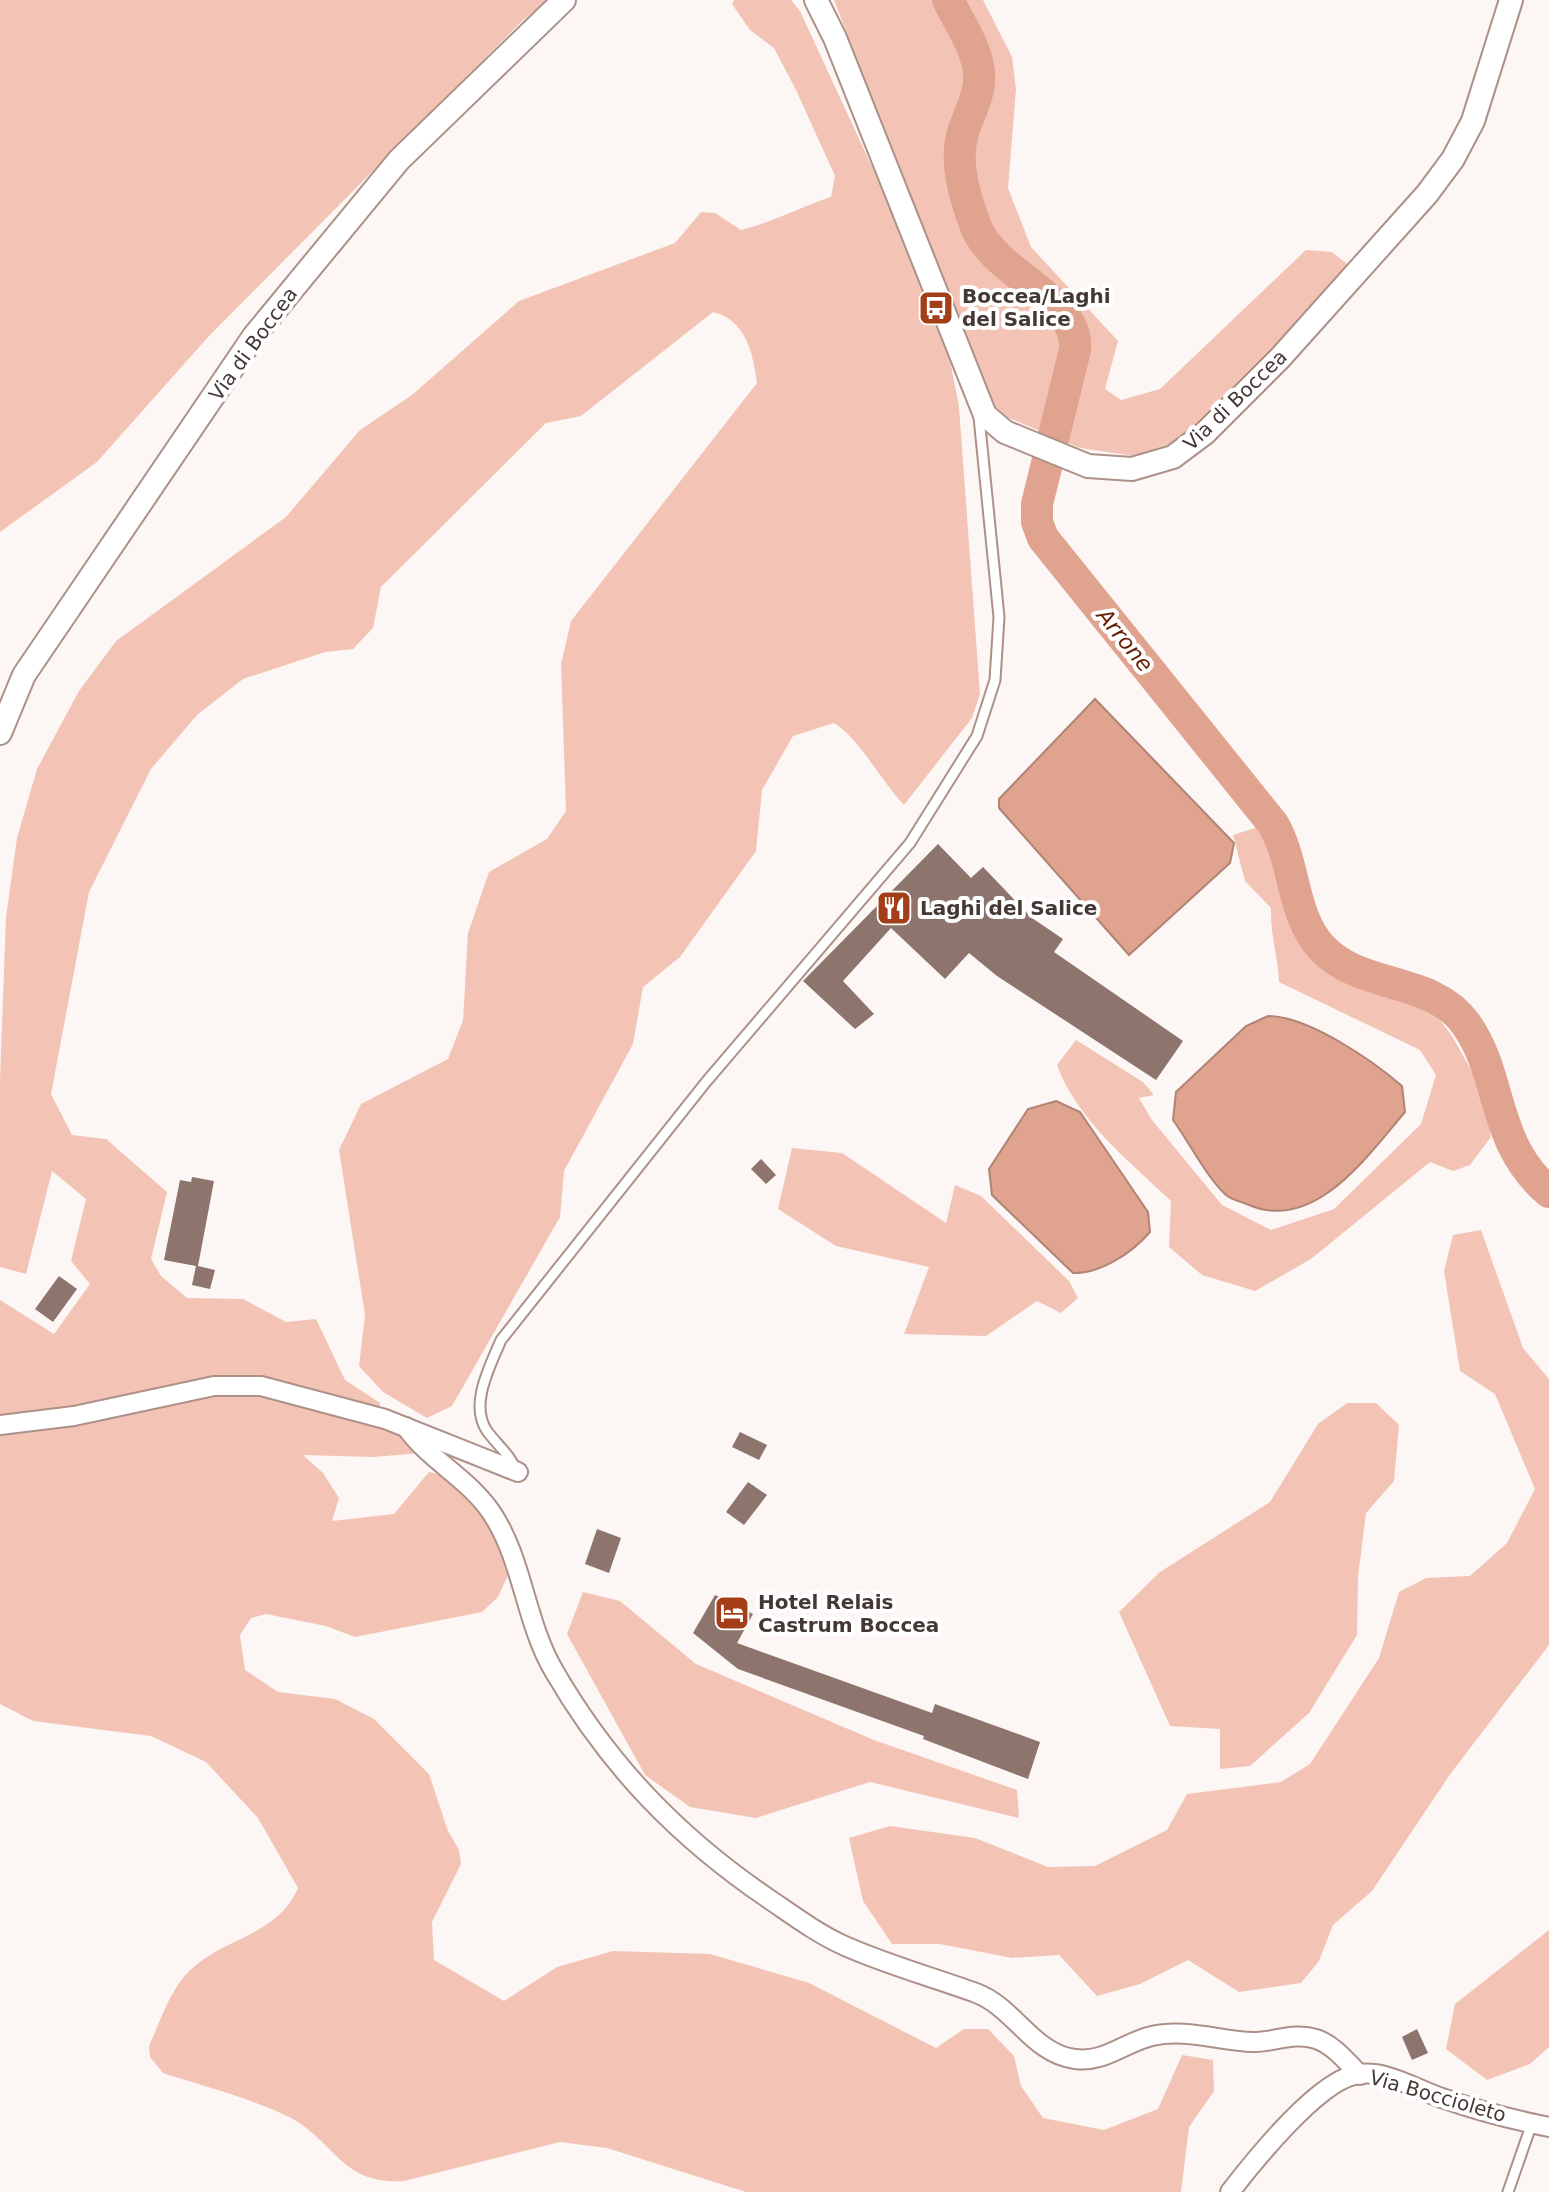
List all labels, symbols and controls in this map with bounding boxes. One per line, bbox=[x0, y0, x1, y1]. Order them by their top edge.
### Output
street label: Via di Boccea bbox=[204, 283, 302, 405]
place label: Boccea/Laghi del Salice bbox=[962, 284, 1111, 331]
bus stop icon: Boccea/Laghi del Salice bbox=[917, 289, 955, 327]
street label: Via di Boccea bbox=[1178, 345, 1292, 455]
water label: Arrone bbox=[1091, 602, 1158, 677]
restaurant icon: Laghi del Salice bbox=[875, 889, 913, 927]
place label: Laghi del Salice bbox=[920, 896, 1097, 920]
place label: Hotel Relais Castrum Boccea bbox=[758, 1590, 939, 1637]
hotel icon: Hotel Relais Castrum Boccea bbox=[713, 1594, 751, 1632]
street label: Via Boccioleto bbox=[1367, 2065, 1509, 2127]

